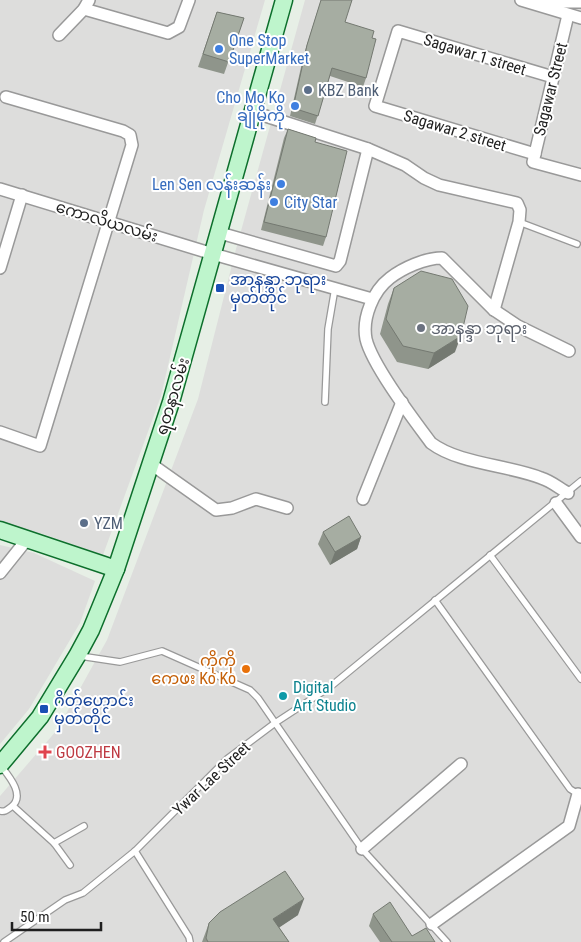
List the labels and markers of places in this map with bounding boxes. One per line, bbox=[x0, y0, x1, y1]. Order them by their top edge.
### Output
place label: One Stop SuperMarket bbox=[229, 31, 309, 68]
marker: One Stop SuperMarket bbox=[213, 43, 225, 55]
place label: KBZ Bank bbox=[318, 81, 380, 100]
marker: KBZ Bank bbox=[302, 84, 314, 96]
place label: Cho Mo Ko ချိုမိုကို bbox=[216, 88, 285, 130]
marker: Cho Mo Ko ချိုမိုကို bbox=[289, 100, 301, 112]
place label: Len Sen လန်းဆန်း bbox=[152, 173, 271, 198]
marker: Len Sen လန်းဆန်း bbox=[275, 178, 287, 190]
place label: City Star bbox=[284, 193, 338, 212]
marker: City Star bbox=[268, 196, 280, 208]
place label: အာနန္ဒာ ဘုရား မှတ်တိုင် bbox=[230, 270, 326, 312]
marker: အာနန္ဒာ ဘုရား မှတ်တိုင် bbox=[214, 282, 226, 294]
place label: အာနန္ဒာ ဘုရား bbox=[431, 319, 527, 343]
marker: အာနန္ဒာ ဘုရား bbox=[415, 322, 427, 334]
place label: YZM bbox=[94, 514, 123, 533]
marker: YZM bbox=[78, 517, 90, 529]
place label: ကိုကို ကေဖး Ko Ko bbox=[151, 650, 236, 688]
marker: ကိုကို ကေဖး Ko Ko bbox=[240, 663, 252, 675]
place label: Digital Art Studio bbox=[293, 678, 356, 715]
place label: ဂိတ်ဟောင်း မှတ်တိုင် bbox=[54, 689, 134, 733]
marker: Digital Art Studio bbox=[277, 690, 289, 702]
marker: ဂိတ်ဟောင်း မှတ်တိုင် bbox=[38, 703, 50, 715]
place label: GOOZHEN bbox=[56, 743, 121, 762]
marker: GOOZHEN bbox=[38, 745, 52, 759]

